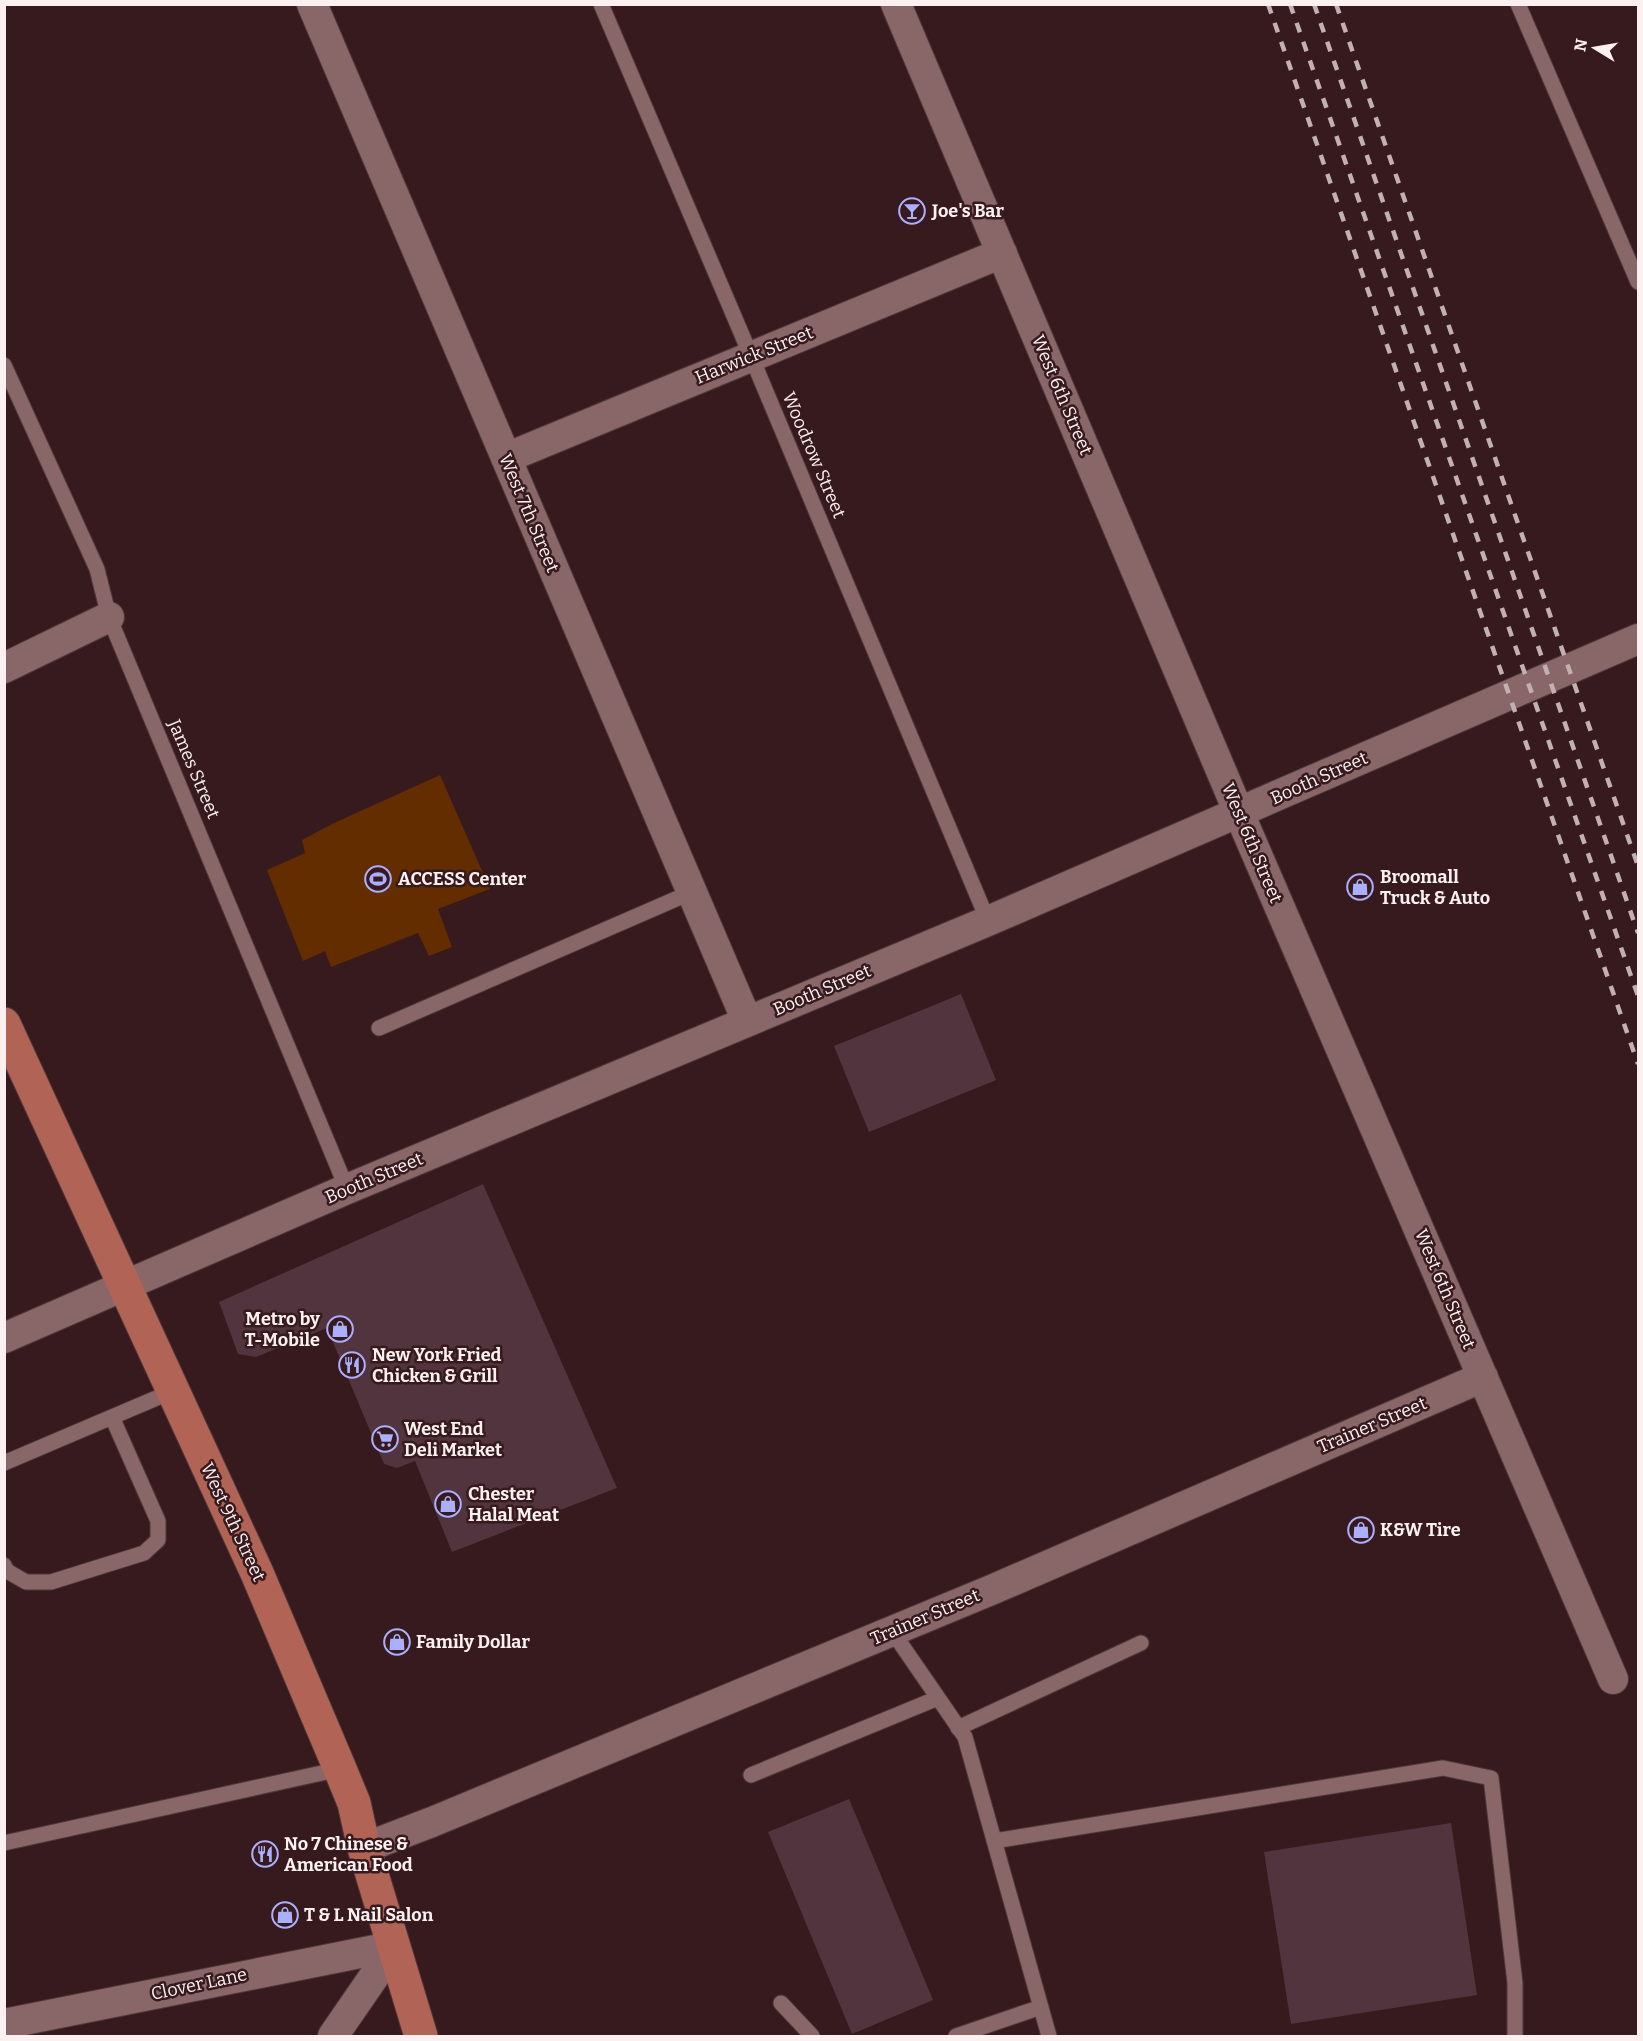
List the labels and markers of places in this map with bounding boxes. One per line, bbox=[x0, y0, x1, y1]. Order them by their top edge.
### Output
bar icon: Joe's Bar bbox=[897, 196, 927, 226]
place label: Joe's Bar bbox=[931, 200, 1004, 222]
sports icon: ACCESS Center bbox=[363, 864, 393, 894]
place label: Broomall Truck & Auto bbox=[1380, 866, 1490, 909]
place label: ACCESS Center bbox=[398, 868, 527, 890]
shop icon: Broomall Truck & Auto bbox=[1345, 872, 1375, 902]
place label: Metro by T-Mobile bbox=[244, 1308, 321, 1351]
shop icon: Metro by T-Mobile bbox=[325, 1314, 355, 1344]
place label: New York Fried Chicken & Grill bbox=[372, 1344, 502, 1387]
restaurant icon: New York Fried Chicken & Grill bbox=[337, 1350, 367, 1380]
place label: West End Deli Market bbox=[404, 1418, 502, 1461]
supermarket icon: West End Deli Market bbox=[370, 1424, 400, 1454]
place label: Chester Halal Meat bbox=[468, 1483, 559, 1526]
shop icon: Chester Halal Meat bbox=[433, 1489, 463, 1519]
shop icon: K&W Tire bbox=[1346, 1515, 1376, 1545]
place label: K&W Tire bbox=[1380, 1519, 1461, 1541]
shop icon: Family Dollar bbox=[382, 1627, 412, 1657]
place label: Family Dollar bbox=[416, 1631, 530, 1653]
place label: No 7 Chinese & American Food bbox=[284, 1833, 413, 1876]
restaurant icon: No 7 Chinese & American Food bbox=[250, 1839, 280, 1869]
shop icon: T & L Nail Salon bbox=[270, 1900, 300, 1930]
place label: T & L Nail Salon bbox=[304, 1904, 434, 1926]

